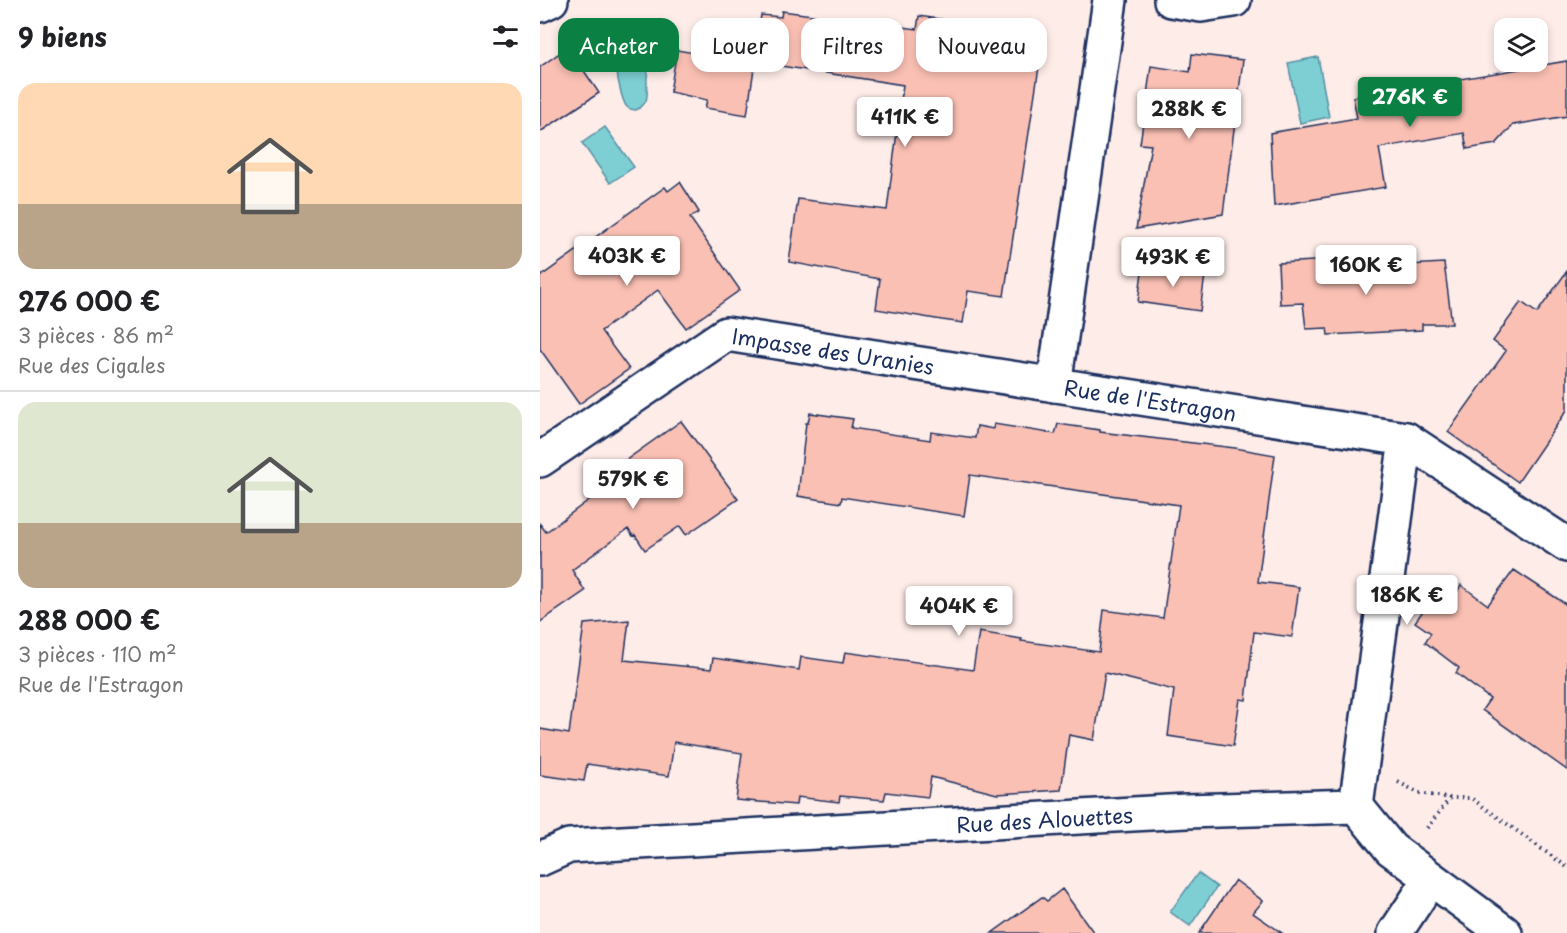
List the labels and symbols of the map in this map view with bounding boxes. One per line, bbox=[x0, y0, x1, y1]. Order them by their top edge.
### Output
pin: 276K € bbox=[1361, 77, 1459, 128]
pin: 288K € bbox=[1140, 89, 1238, 140]
pin: 411K € bbox=[856, 97, 954, 148]
pin: 403K € bbox=[578, 236, 676, 287]
pin: 493K € bbox=[1124, 237, 1222, 288]
pin: 160K € bbox=[1317, 245, 1415, 296]
street label: Impasse des Uranies bbox=[730, 319, 936, 382]
street label: Rue de l'Estragon bbox=[1062, 370, 1239, 429]
pin: 579K € bbox=[584, 459, 682, 510]
pin: 186K € bbox=[1358, 575, 1456, 626]
pin: 404K € bbox=[910, 586, 1008, 637]
street label: Rue des Alouettes bbox=[955, 798, 1134, 840]

